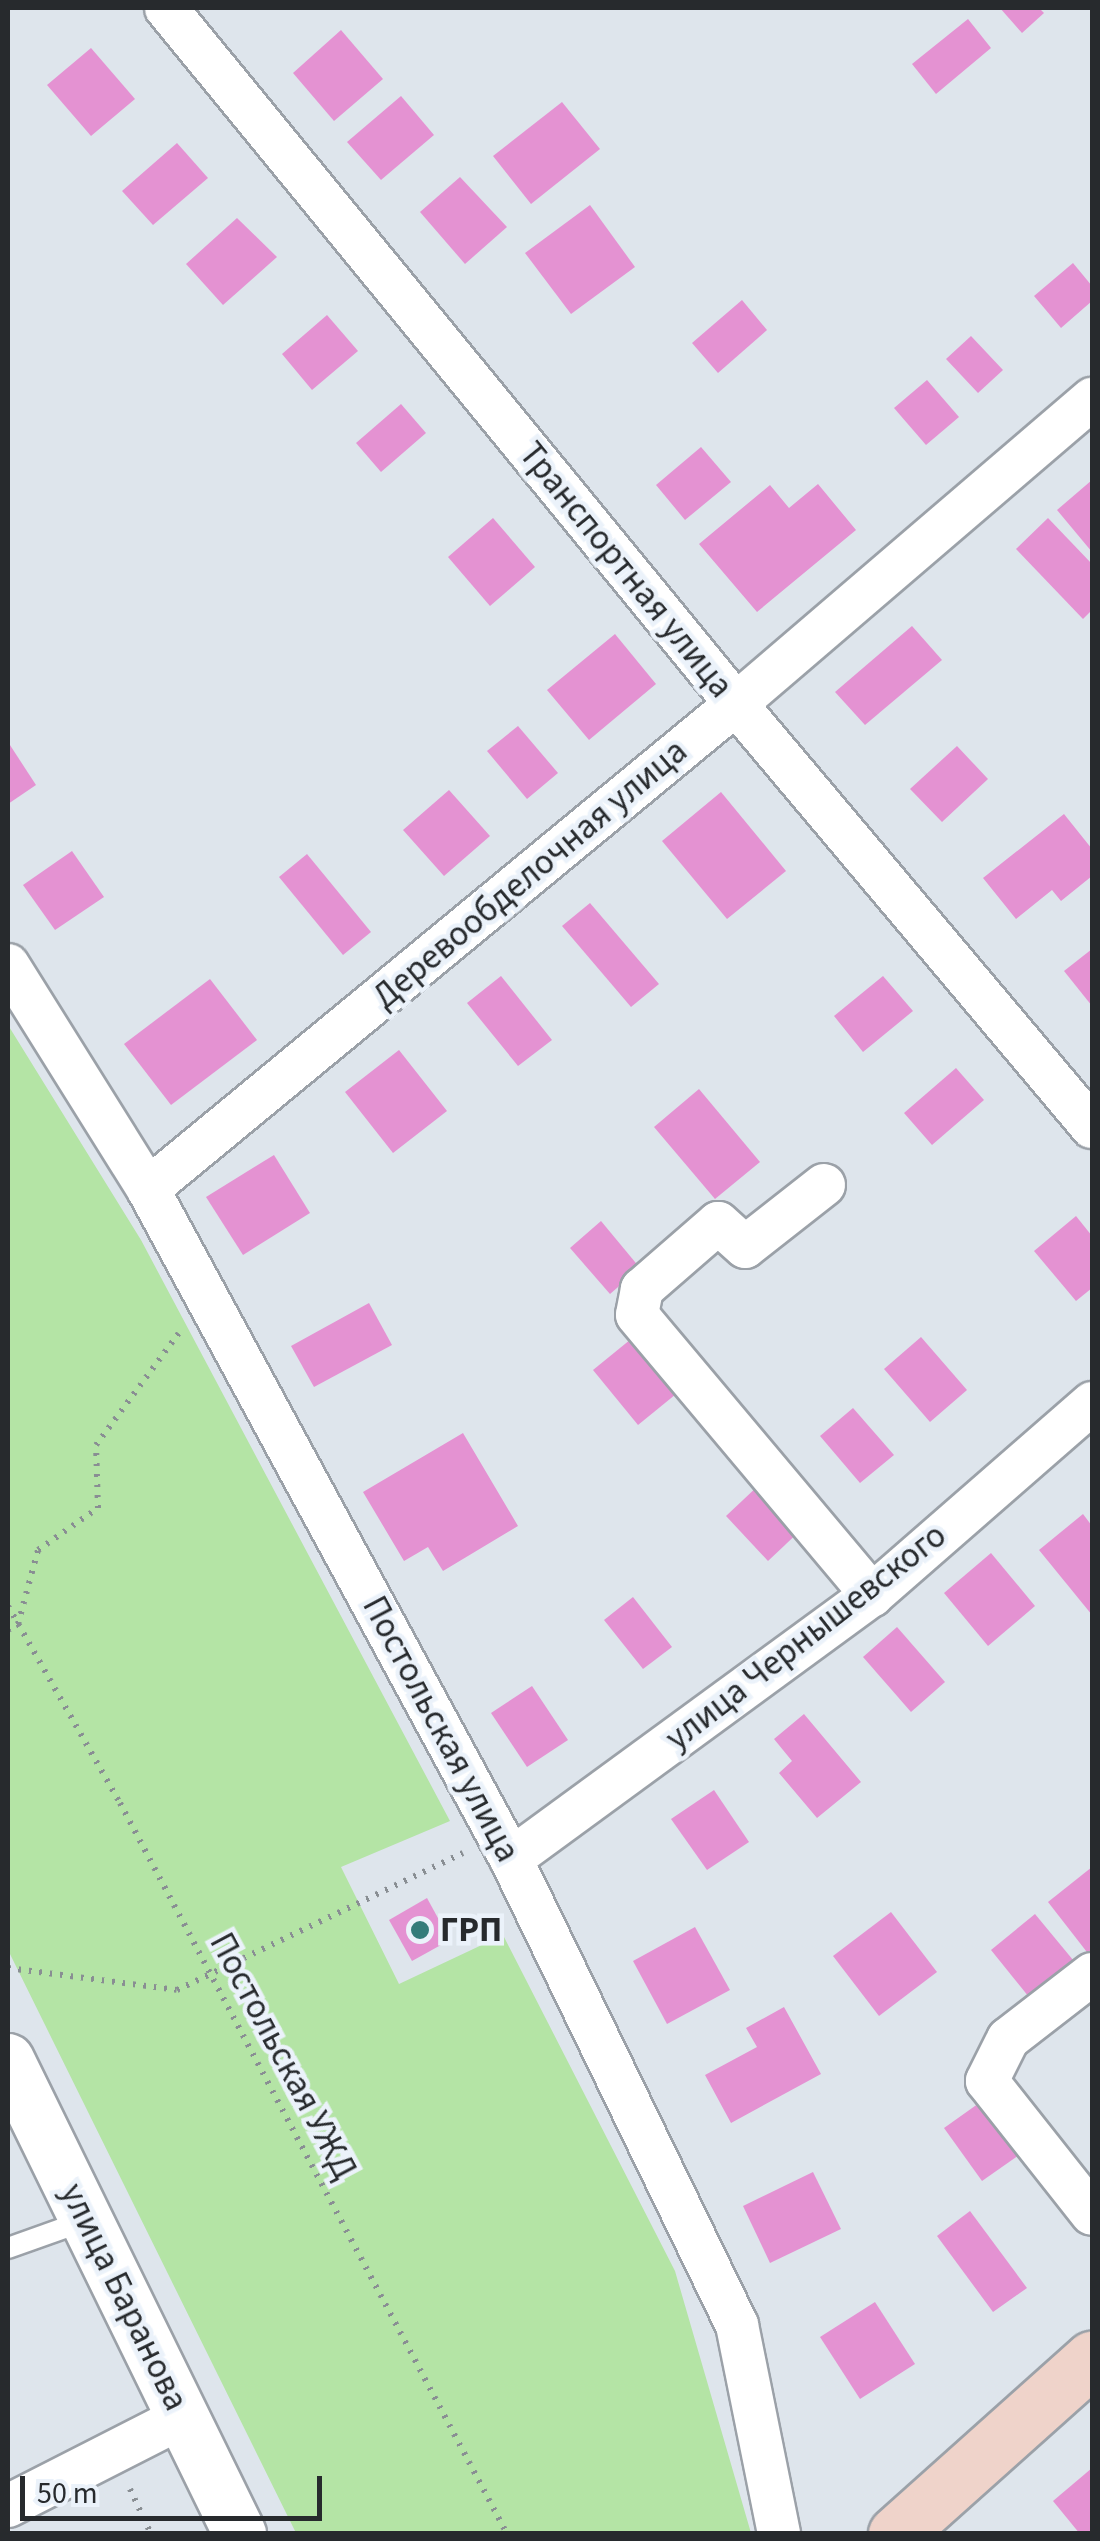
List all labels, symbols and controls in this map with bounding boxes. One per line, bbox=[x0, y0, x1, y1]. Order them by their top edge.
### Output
street label: Транспортная улица bbox=[510, 434, 742, 706]
street label: Деревообделочная улица bbox=[364, 730, 696, 1018]
street label: улица Чернышевского bbox=[657, 1514, 955, 1760]
street label: Постольская улица bbox=[353, 1589, 529, 1869]
place label: ГРП bbox=[440, 1909, 502, 1951]
marker: ГРП bbox=[409, 1919, 431, 1941]
street label: Постольская УЖД bbox=[200, 1926, 366, 2186]
street label: улица Баранова bbox=[51, 2177, 197, 2417]
scale bar bbox=[25, 2456, 328, 2518]
text: 50 m bbox=[37, 2472, 98, 2515]

